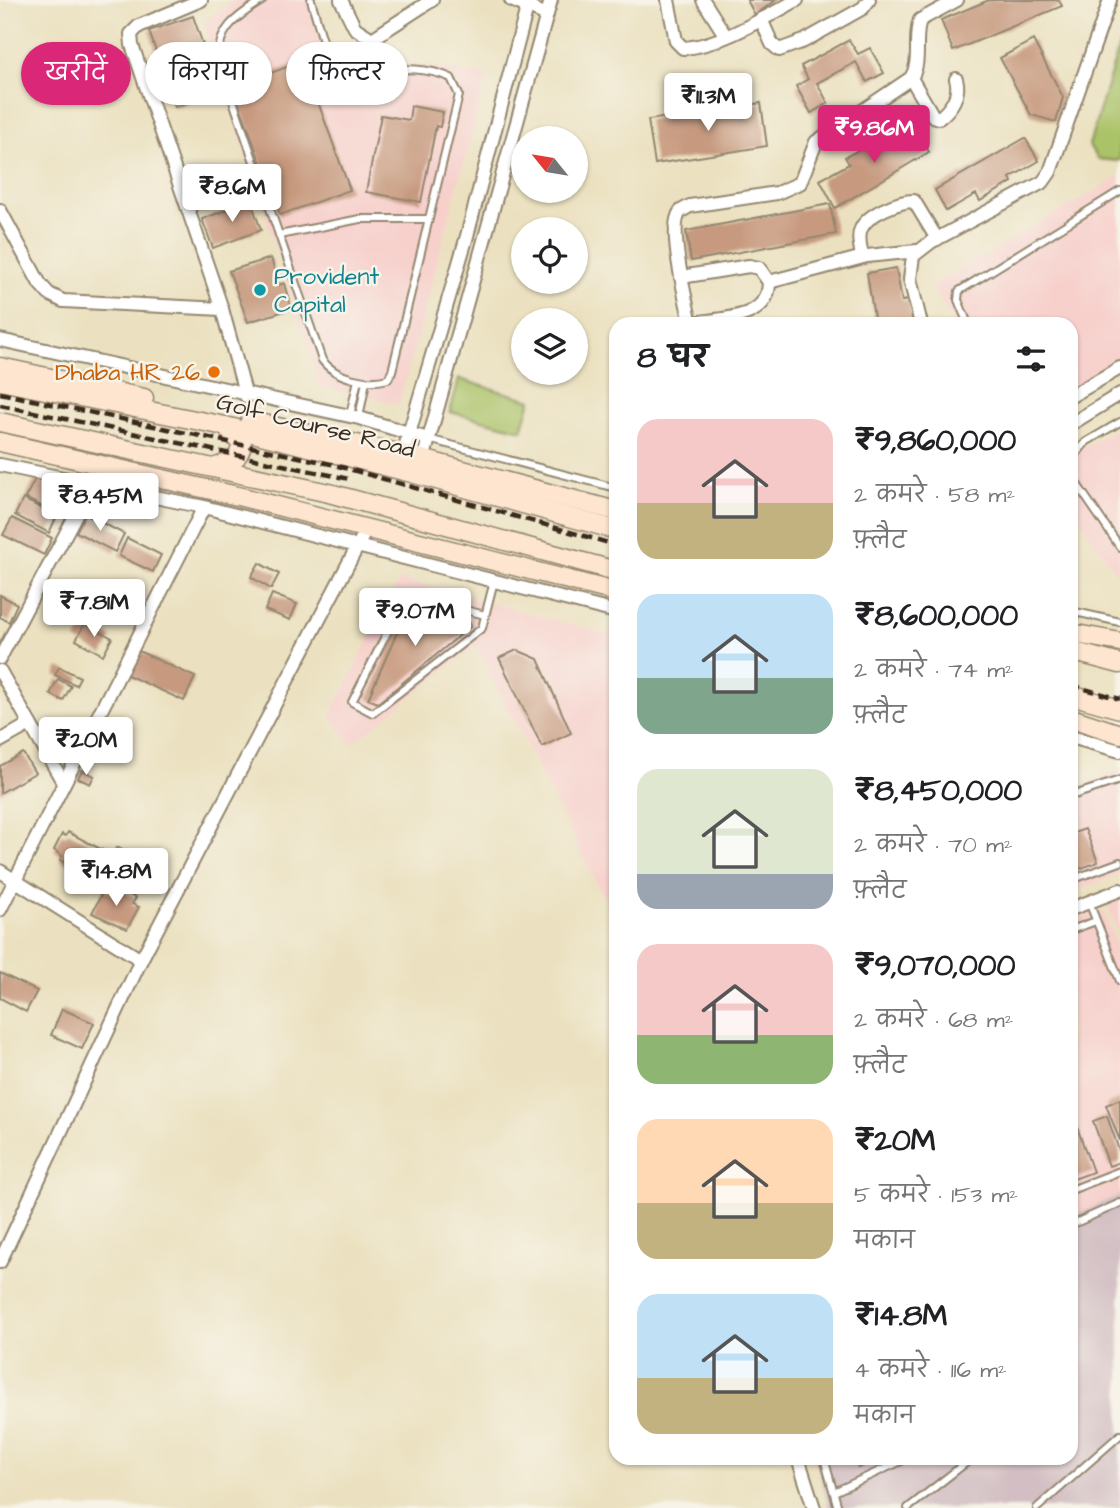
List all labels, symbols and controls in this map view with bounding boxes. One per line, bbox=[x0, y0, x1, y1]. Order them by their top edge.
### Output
chip: खरीदें bbox=[21, 42, 131, 105]
chip: किराया bbox=[145, 42, 272, 105]
chip: फ़िल्टर bbox=[286, 42, 408, 105]
pin: ₹11.3M bbox=[651, 74, 765, 133]
text: ₹11.3M bbox=[680, 80, 736, 112]
pin: ₹9.86M bbox=[817, 106, 931, 165]
text: ₹9.86M bbox=[834, 112, 914, 144]
north arrow bbox=[511, 126, 588, 203]
map controls bbox=[511, 126, 588, 385]
pin: ₹8.6M bbox=[183, 164, 281, 224]
text: ₹8.6M bbox=[198, 171, 266, 203]
button: locate bbox=[511, 217, 588, 294]
place label: Provident Capital bbox=[274, 260, 379, 322]
marker: Provident Capital bbox=[252, 282, 268, 298]
button: layers bbox=[511, 308, 588, 385]
text: 8 घर bbox=[637, 337, 708, 379]
icon: filters bbox=[1012, 340, 1050, 378]
place label: Dhaba HR 26 bbox=[55, 356, 200, 390]
marker: Dhaba HR 26 bbox=[206, 364, 222, 380]
street label: Golf Course Road bbox=[213, 385, 419, 467]
text: ₹9,860,000 bbox=[854, 420, 1016, 462]
icon: home bbox=[693, 447, 777, 531]
pin: ₹8.45M bbox=[43, 474, 157, 533]
text: 2 कमरे · 58 m² bbox=[854, 479, 1015, 511]
text: ₹8.45M bbox=[58, 480, 142, 512]
text: फ़्लैट bbox=[854, 525, 906, 557]
pin: ₹7.81M bbox=[37, 580, 151, 639]
text: ₹7.81M bbox=[59, 586, 129, 618]
pin: ₹9.07M bbox=[358, 588, 472, 648]
text: ₹9.07M bbox=[375, 595, 455, 627]
text: ₹8,600,000 bbox=[854, 595, 1018, 637]
icon: home bbox=[693, 622, 777, 706]
text: 2 कमरे · 74 m² bbox=[854, 654, 1014, 686]
text: फ़्लैट bbox=[854, 700, 906, 732]
pin: ₹20M bbox=[45, 718, 127, 777]
text: ₹20M bbox=[55, 724, 117, 756]
text: ₹8,450,000 bbox=[854, 770, 1022, 812]
icon: home bbox=[693, 797, 777, 881]
text: 2 कमरे · 70 m² bbox=[854, 829, 1013, 861]
pin: ₹14.8M bbox=[59, 848, 173, 908]
text: ₹14.8M bbox=[80, 855, 152, 887]
text: फ़्लैट bbox=[854, 875, 906, 907]
text: ₹9,070,000 bbox=[854, 945, 1015, 987]
icon: home bbox=[693, 972, 777, 1056]
text: 2 कमरे · 68 m² bbox=[854, 1004, 1013, 1036]
text: फ़्लैट bbox=[854, 1050, 906, 1082]
text: ₹20M bbox=[854, 1120, 936, 1162]
icon: home bbox=[693, 1147, 777, 1231]
text: 5 कमरे · 153 m² bbox=[854, 1179, 1018, 1211]
text: मकान bbox=[854, 1225, 915, 1257]
text: ₹14.8M bbox=[854, 1295, 947, 1337]
icon: home bbox=[693, 1322, 777, 1406]
text: 4 कमरे · 116 m² bbox=[854, 1354, 1007, 1386]
text: मकान bbox=[854, 1400, 915, 1432]

